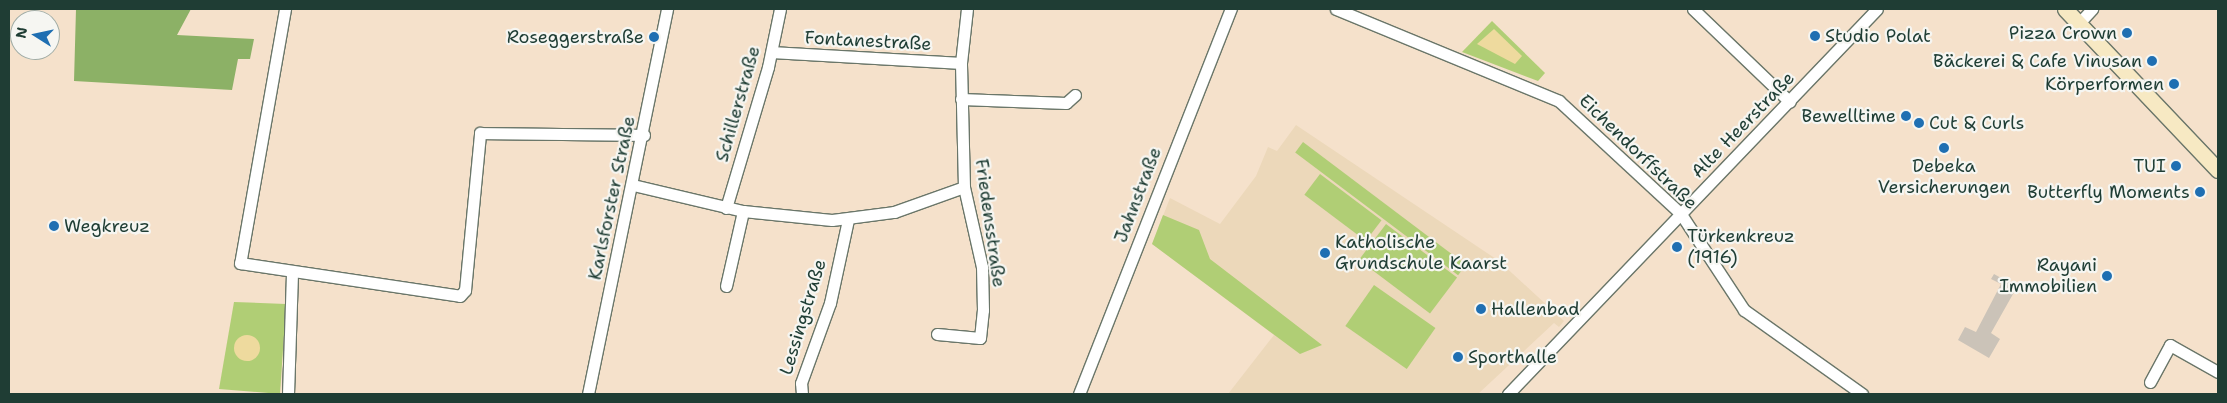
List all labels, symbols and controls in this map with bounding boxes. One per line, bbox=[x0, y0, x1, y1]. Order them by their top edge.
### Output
north arrow bbox=[10, 10, 60, 60]
place label: Pizza Crown bbox=[2009, 22, 2117, 44]
place label: Studio Polat bbox=[1825, 25, 1931, 47]
text: N bbox=[11, 26, 31, 40]
place label: Roseggerstraße bbox=[507, 26, 644, 48]
street label: Fontanestraße bbox=[804, 27, 932, 55]
marker: Pizza Crown bbox=[2121, 27, 2133, 39]
marker: Studio Polat bbox=[1809, 30, 1821, 42]
marker: Roseggerstraße bbox=[648, 31, 660, 43]
street label: Schillerstraße bbox=[711, 44, 765, 164]
place label: Bäckerei & Cafe Vinusan bbox=[1933, 50, 2142, 72]
marker: Bäckerei & Cafe Vinusan bbox=[2146, 55, 2158, 67]
street label: Alte Heerstraße bbox=[1687, 67, 1799, 183]
place label: Körperformen bbox=[2045, 73, 2164, 95]
marker: Körperformen bbox=[2168, 78, 2180, 90]
street label: Eichendorffstraße bbox=[1574, 90, 1702, 214]
place label: Bewelltime bbox=[1802, 105, 1896, 127]
marker: Bewelltime bbox=[1900, 110, 1912, 122]
place label: Cut & Curls bbox=[1929, 112, 2024, 134]
street label: Karlsforster Straße bbox=[584, 114, 640, 282]
marker: Cut & Curls bbox=[1913, 117, 1925, 129]
marker: Debeka Versicherungen bbox=[1938, 142, 1950, 154]
street label: Jahnstraße bbox=[1110, 144, 1166, 246]
place label: TUI bbox=[2133, 155, 2166, 177]
place label: Debeka Versicherungen bbox=[1878, 156, 2010, 198]
street label: Friedensstraße bbox=[970, 157, 1010, 289]
marker: TUI bbox=[2170, 160, 2182, 172]
place label: Butterfly Moments bbox=[2027, 181, 2190, 203]
marker: Butterfly Moments bbox=[2194, 186, 2206, 198]
place label: Wegkreuz bbox=[64, 215, 150, 237]
marker: Wegkreuz bbox=[48, 220, 60, 232]
place label: Türkenkreuz (1916) bbox=[1687, 226, 1795, 268]
place label: Katholische Grundschule Kaarst bbox=[1335, 232, 1507, 274]
marker: Türkenkreuz (1916) bbox=[1671, 241, 1683, 253]
marker: Katholische Grundschule Kaarst bbox=[1319, 247, 1331, 259]
place label: Rayani Immobilien bbox=[1999, 255, 2097, 298]
street label: Lessingstraße bbox=[775, 257, 831, 377]
marker: Rayani Immobilien bbox=[2101, 270, 2113, 282]
place label: Hallenbad bbox=[1491, 298, 1580, 320]
marker: Hallenbad bbox=[1475, 303, 1487, 315]
place label: Sporthalle bbox=[1468, 346, 1557, 368]
marker: Sporthalle bbox=[1452, 351, 1464, 363]

